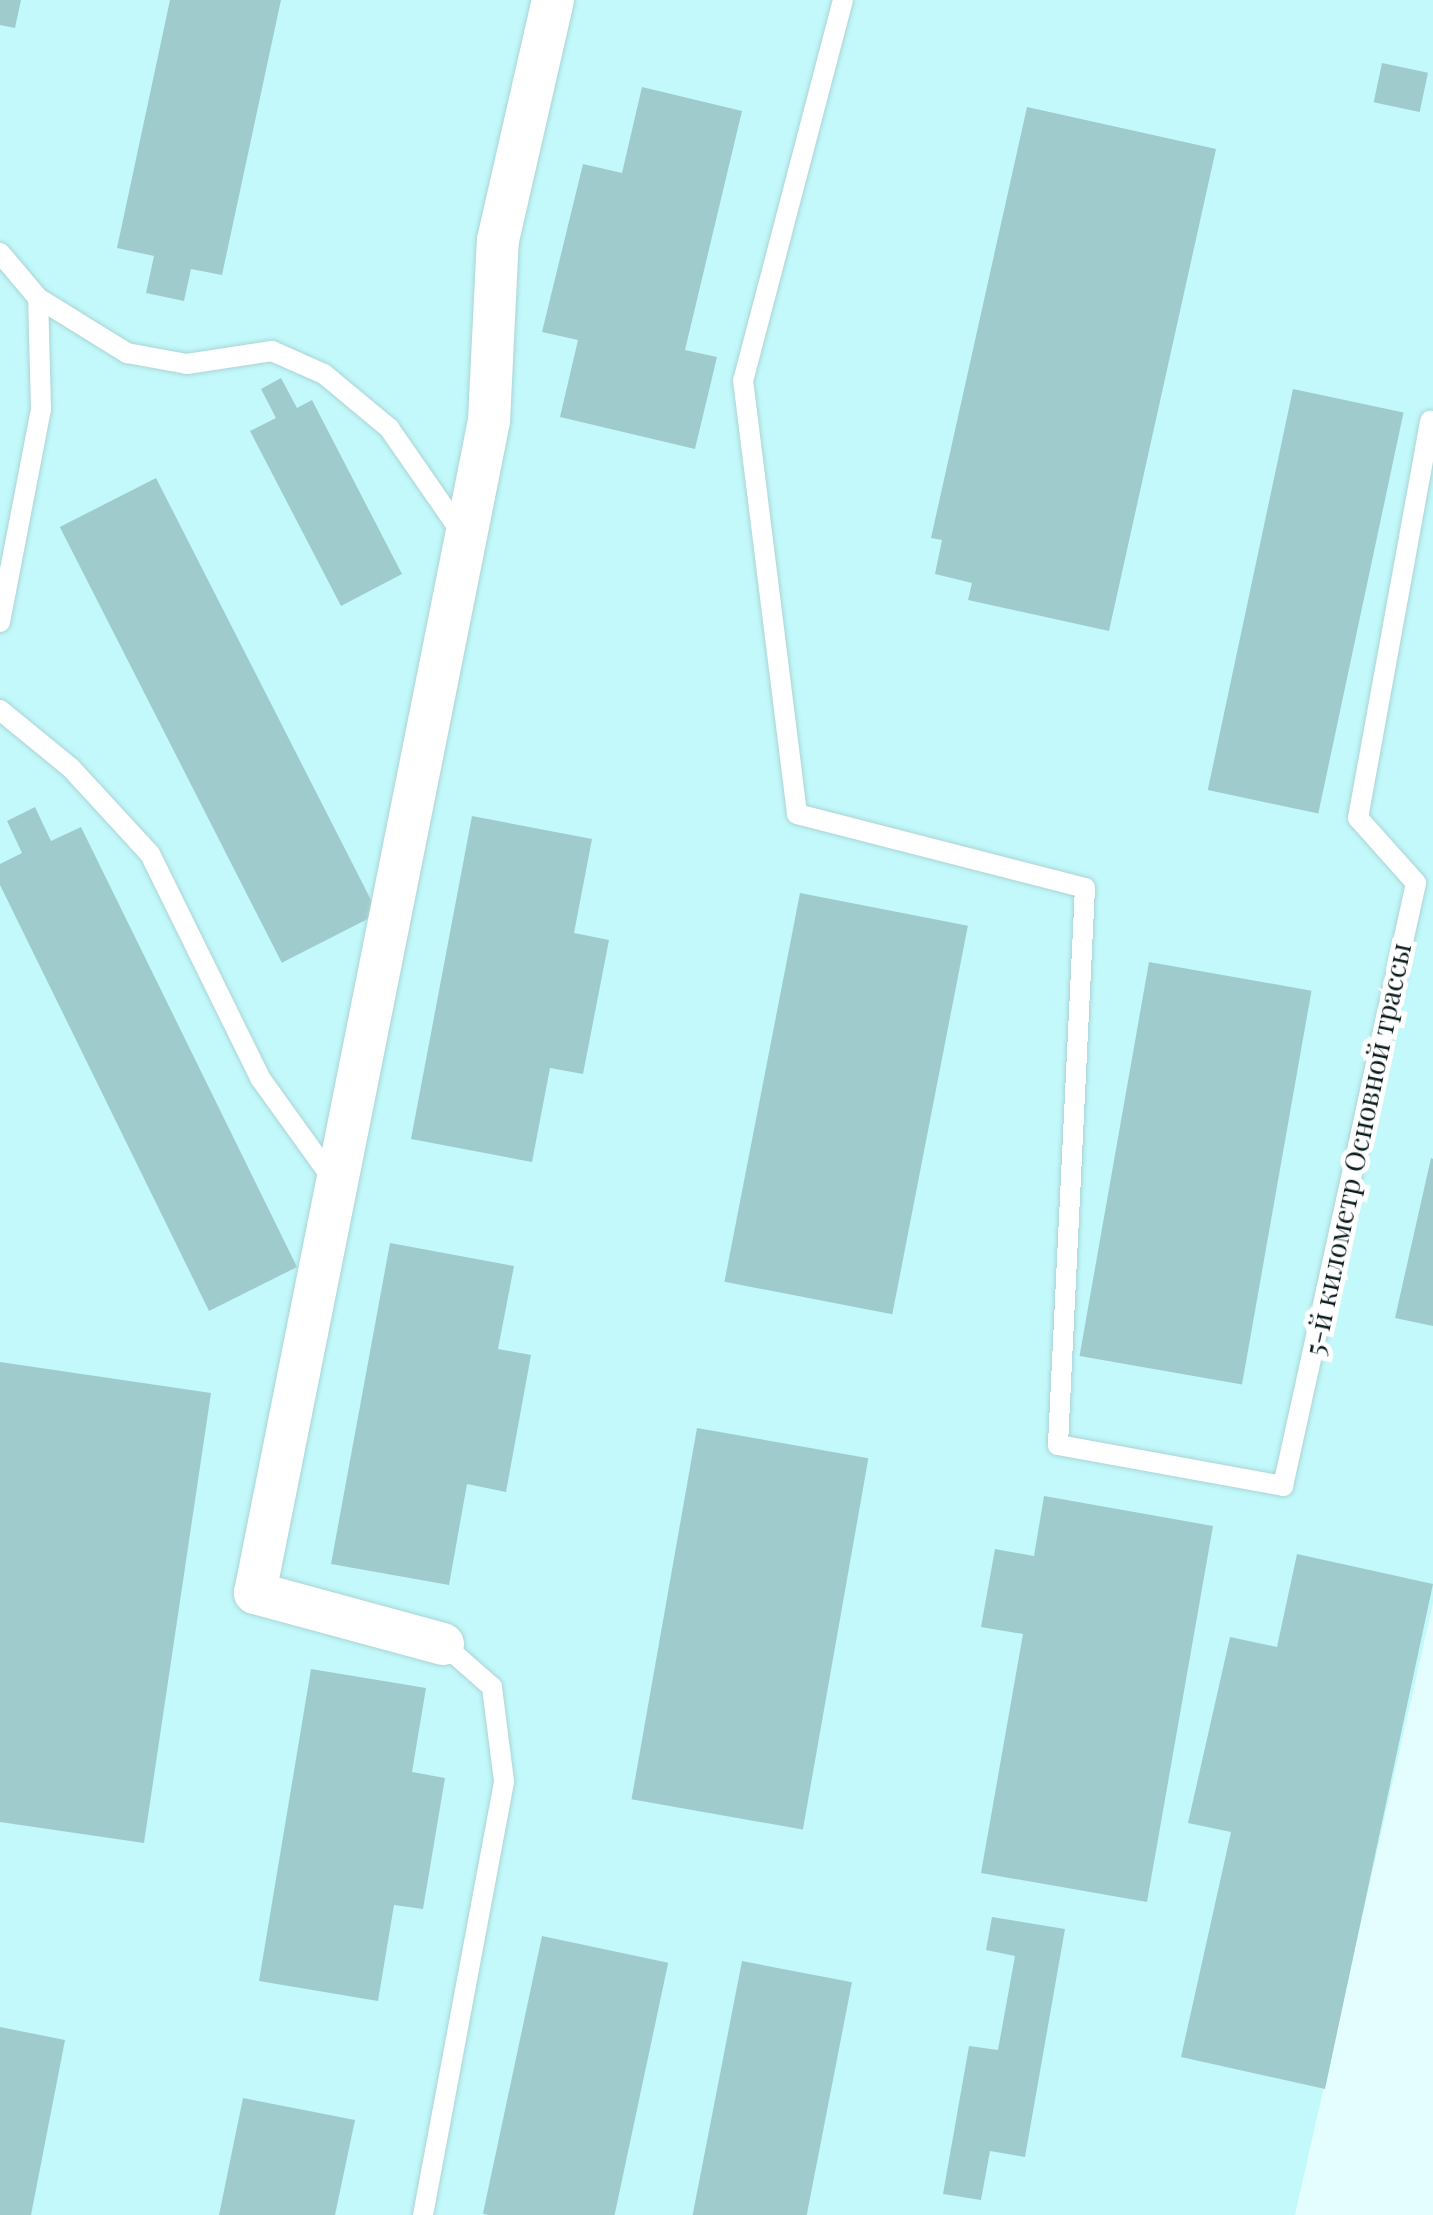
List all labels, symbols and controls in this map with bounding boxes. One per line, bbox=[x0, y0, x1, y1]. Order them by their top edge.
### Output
street label: 5-й километр Основной трассы bbox=[1297, 940, 1417, 1358]

